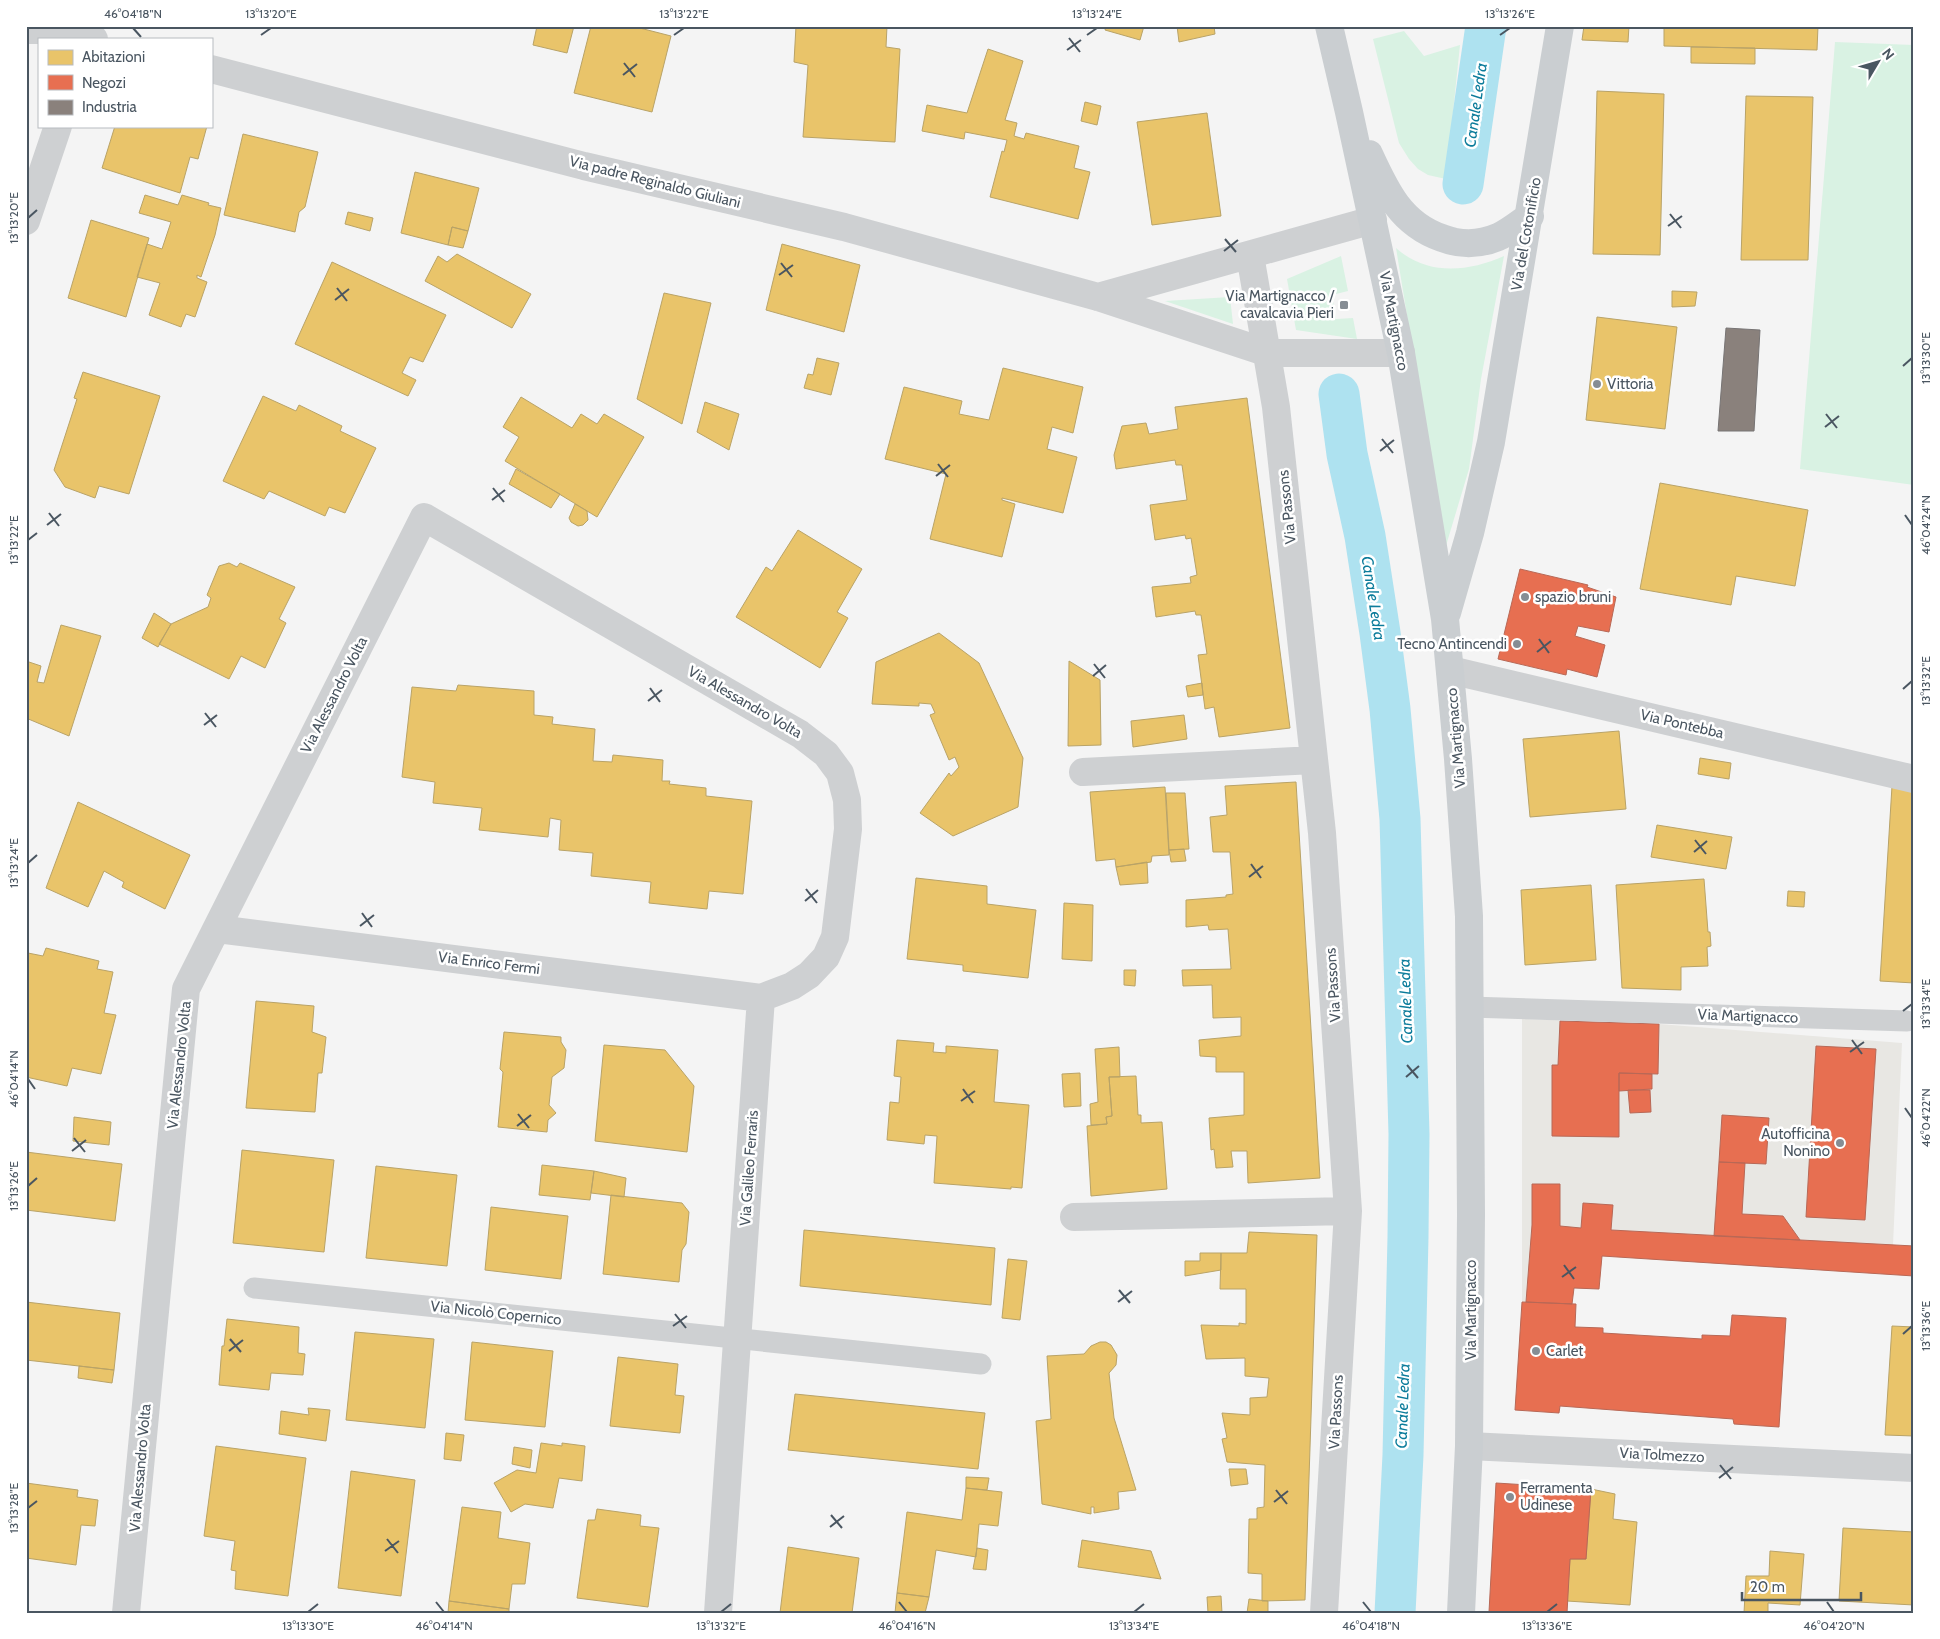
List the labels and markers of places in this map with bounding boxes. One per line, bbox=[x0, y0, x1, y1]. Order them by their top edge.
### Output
place label: Via Martignacco / cavalcavia Pieri bbox=[1225, 287, 1335, 322]
marker: Via Martignacco / cavalcavia Pieri bbox=[1338, 299, 1350, 311]
place label: Vittoria bbox=[1607, 375, 1654, 393]
marker: Vittoria bbox=[1591, 378, 1603, 390]
place label: spazio bruni bbox=[1535, 588, 1611, 606]
marker: spazio bruni bbox=[1519, 591, 1531, 603]
place label: Tecno Antincendi bbox=[1397, 635, 1507, 653]
marker: Tecno Antincendi bbox=[1511, 638, 1523, 650]
place label: Autofficina Nonino bbox=[1761, 1125, 1831, 1160]
marker: Autofficina Nonino bbox=[1834, 1137, 1846, 1149]
place label: Carlet bbox=[1546, 1342, 1583, 1360]
marker: Carlet bbox=[1530, 1345, 1542, 1357]
place label: Ferramenta Udinese bbox=[1520, 1479, 1594, 1514]
marker: Ferramenta Udinese bbox=[1504, 1491, 1516, 1503]

